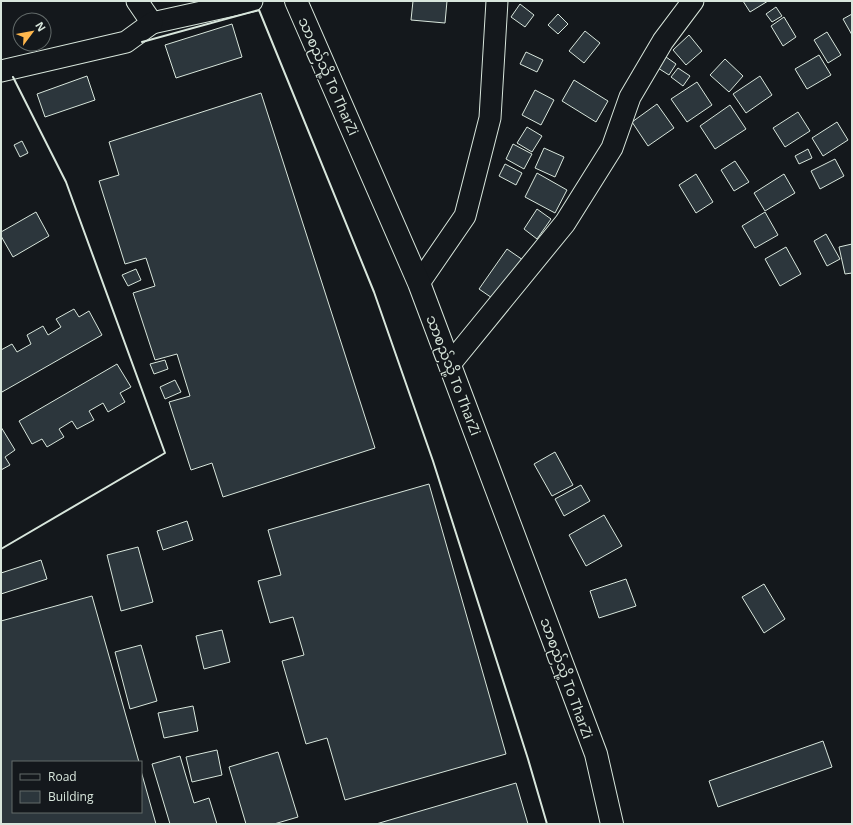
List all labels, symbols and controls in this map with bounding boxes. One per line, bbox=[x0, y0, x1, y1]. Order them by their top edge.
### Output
north arrow bbox=[12, 12, 52, 52]
street label: သာစည်သို့ To TharZi bbox=[292, 14, 364, 139]
text: N bbox=[32, 19, 50, 34]
street label: သာစည်သို့ To TharZi bbox=[419, 312, 486, 439]
street label: သာစည်သို့ To TharZi bbox=[533, 615, 598, 742]
legend bbox=[12, 761, 142, 813]
text: Road bbox=[48, 768, 77, 785]
text: Building bbox=[48, 788, 94, 805]

